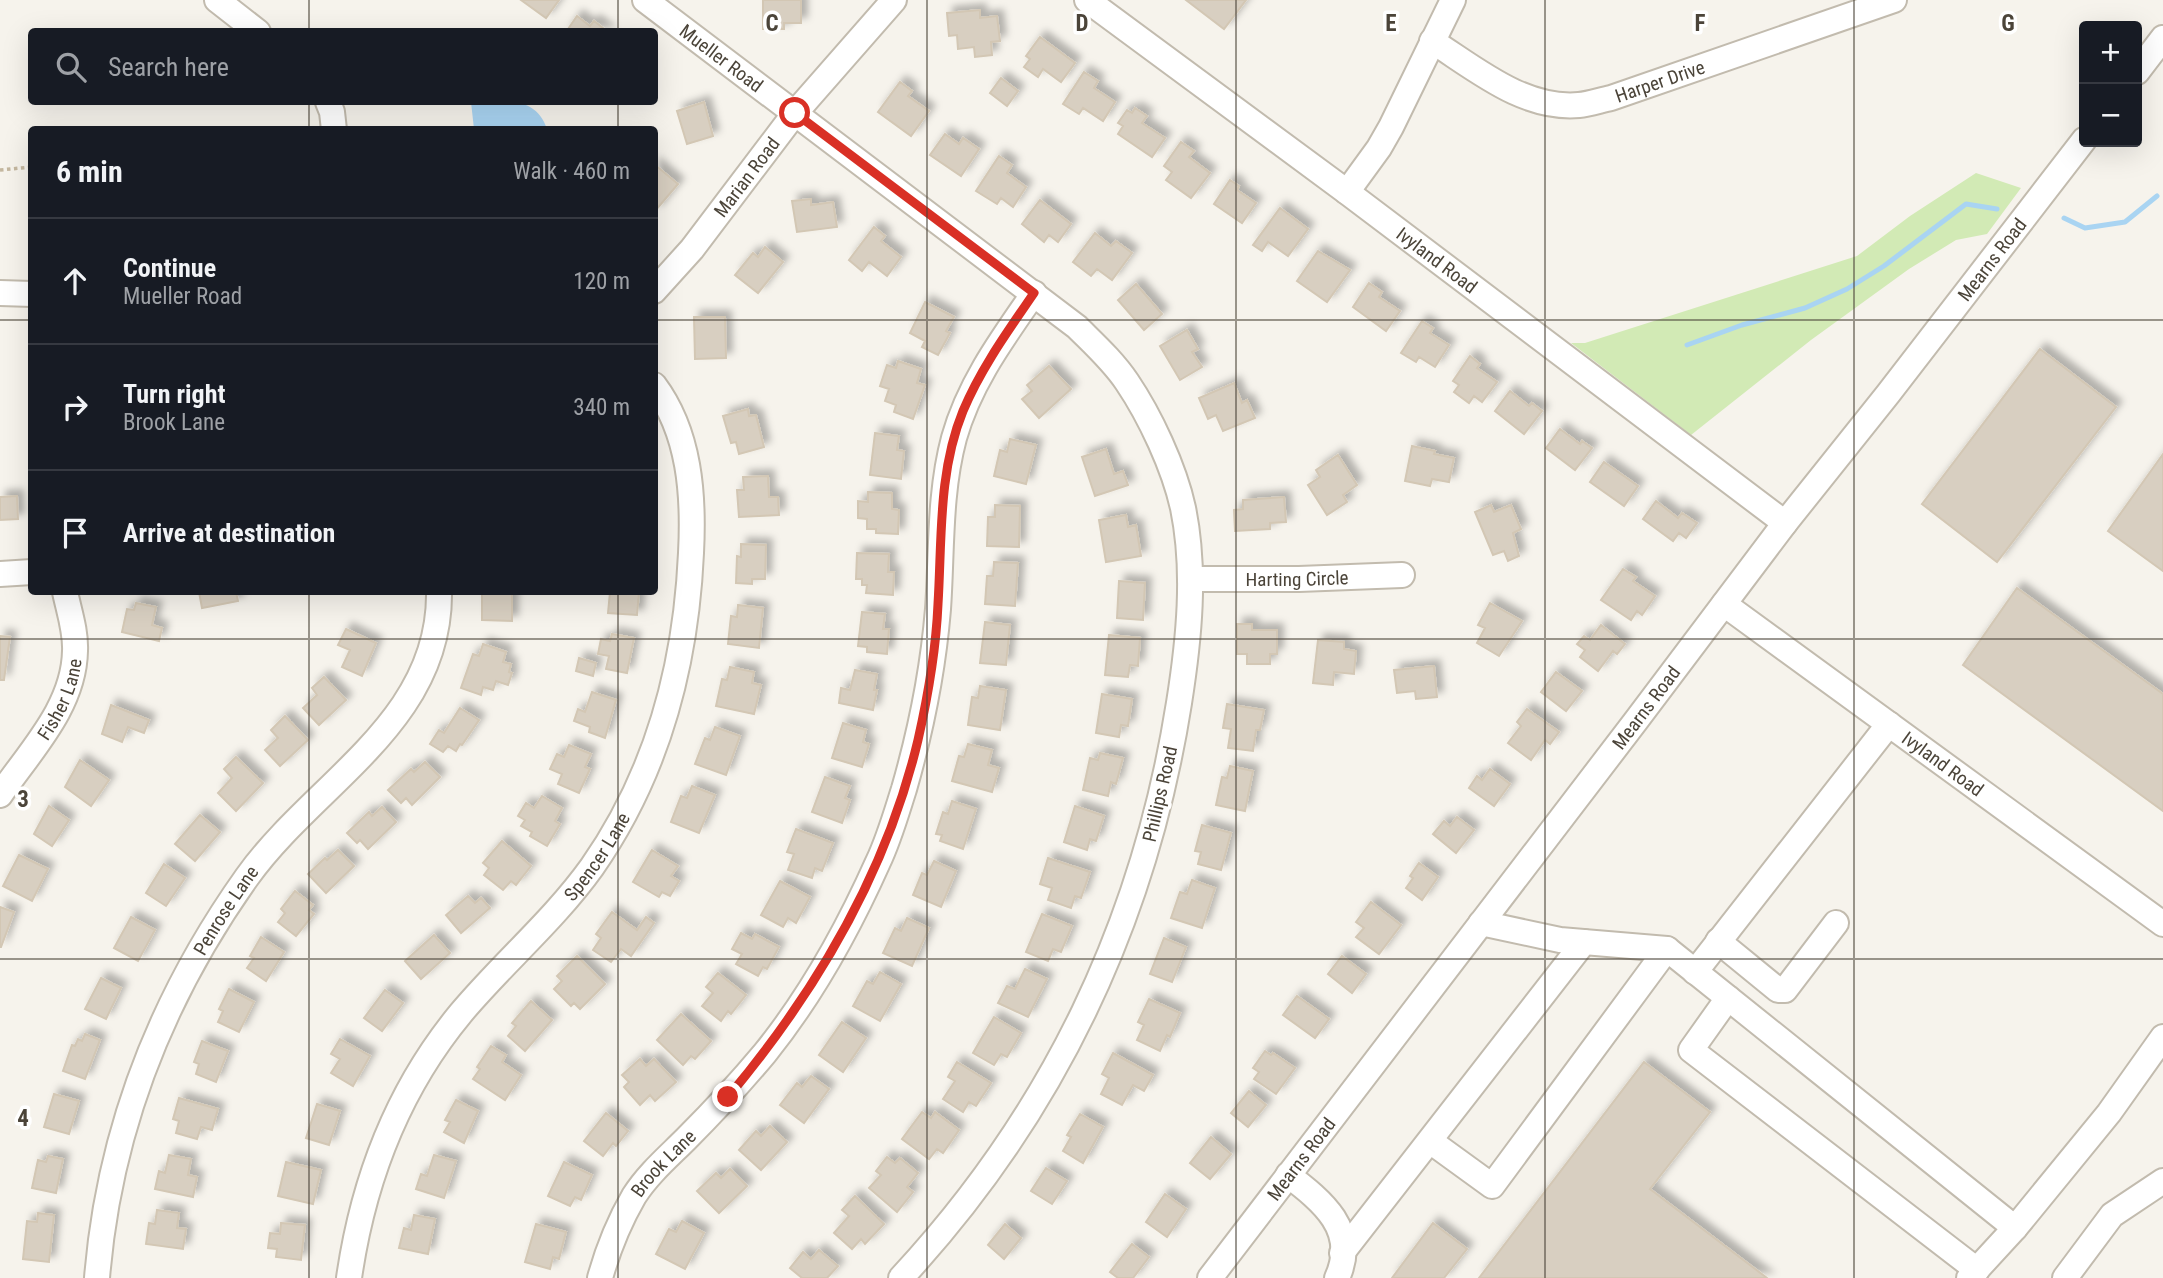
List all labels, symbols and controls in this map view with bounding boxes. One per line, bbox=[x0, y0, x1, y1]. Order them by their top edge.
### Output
text: C bbox=[765, 10, 779, 37]
text: D bbox=[1076, 10, 1089, 37]
text: E bbox=[1385, 10, 1397, 37]
text: F bbox=[1695, 10, 1706, 37]
text: G bbox=[2001, 10, 2015, 37]
street label: Mueller Road bbox=[675, 19, 768, 97]
map controls bbox=[2079, 21, 2142, 147]
button: + bbox=[2079, 21, 2142, 84]
search box bbox=[28, 28, 658, 105]
icon: search bbox=[52, 48, 90, 86]
text: Search here bbox=[108, 52, 229, 82]
street label: Harper Drive bbox=[1612, 55, 1708, 107]
button: − bbox=[2079, 84, 2142, 147]
route start bbox=[779, 97, 810, 128]
street label: Marian Road bbox=[709, 132, 784, 222]
text: 6 min bbox=[56, 154, 123, 189]
text: Walk · 460 m bbox=[513, 158, 630, 185]
street label: Mearns Road bbox=[1953, 213, 2031, 306]
street label: Ivyland Road bbox=[1392, 222, 1482, 298]
text: Continue bbox=[123, 253, 216, 283]
icon: ahead bbox=[56, 262, 94, 300]
text: 120 m bbox=[573, 268, 630, 295]
text: Mueller Road bbox=[123, 283, 242, 310]
text: Turn right bbox=[123, 379, 225, 409]
icon: right bbox=[56, 388, 94, 426]
text: 340 m bbox=[573, 394, 630, 421]
text: Brook Lane bbox=[123, 409, 225, 436]
icon: arrive bbox=[56, 514, 94, 552]
text: Arrive at destination bbox=[123, 518, 335, 548]
street label: Harting Circle bbox=[1246, 566, 1349, 591]
street label: Fisher Lane bbox=[32, 657, 86, 744]
street label: Mearns Road bbox=[1607, 661, 1685, 754]
street label: Ivyland Road bbox=[1898, 726, 1988, 801]
street label: Phillips Road bbox=[1138, 744, 1182, 844]
text: 3 bbox=[17, 786, 29, 813]
street label: Spencer Lane bbox=[559, 808, 635, 905]
street label: Penrose Lane bbox=[188, 861, 263, 959]
route end bbox=[712, 1081, 743, 1112]
text: 4 bbox=[17, 1105, 29, 1132]
street label: Mearns Road bbox=[1262, 1113, 1340, 1205]
street label: Brook Lane bbox=[626, 1125, 700, 1201]

